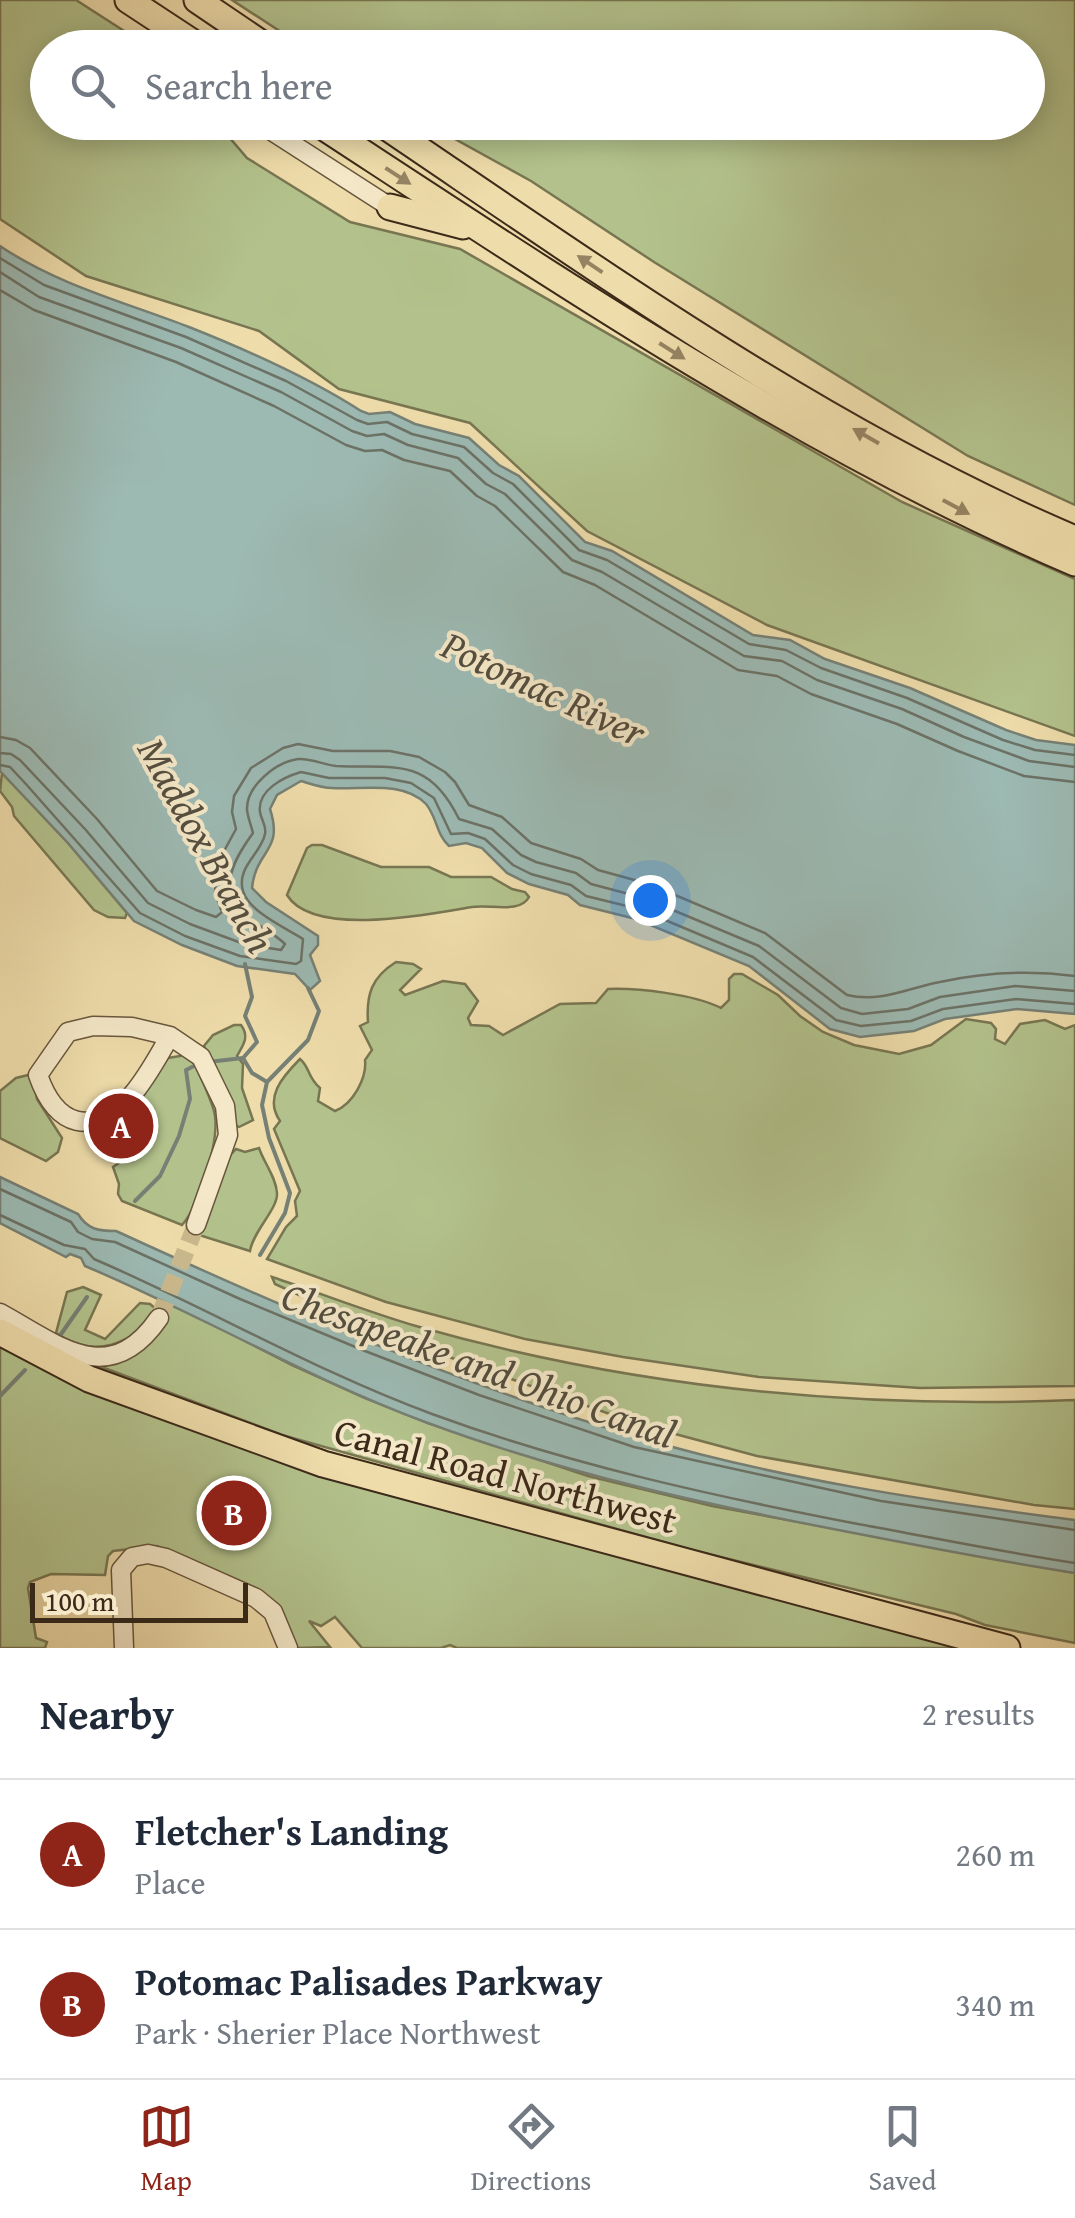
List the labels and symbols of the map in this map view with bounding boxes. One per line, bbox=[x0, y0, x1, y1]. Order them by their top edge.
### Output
one-way arrow bbox=[384, 166, 411, 184]
one-way arrow bbox=[576, 256, 603, 274]
one-way arrow bbox=[658, 341, 685, 359]
one-way arrow bbox=[852, 427, 880, 445]
one-way arrow bbox=[942, 499, 971, 516]
water label: Potomac River bbox=[431, 615, 657, 761]
water label: Maddox Branch bbox=[123, 727, 291, 963]
your location bbox=[625, 875, 676, 926]
pin: A bbox=[88, 1088, 154, 1164]
water label: Chesapeake and Ohio Canal bbox=[274, 1265, 684, 1463]
street label: Canal Road Northwest bbox=[329, 1402, 683, 1548]
pin: B bbox=[202, 1476, 266, 1550]
scale bar bbox=[30, 1578, 248, 1622]

